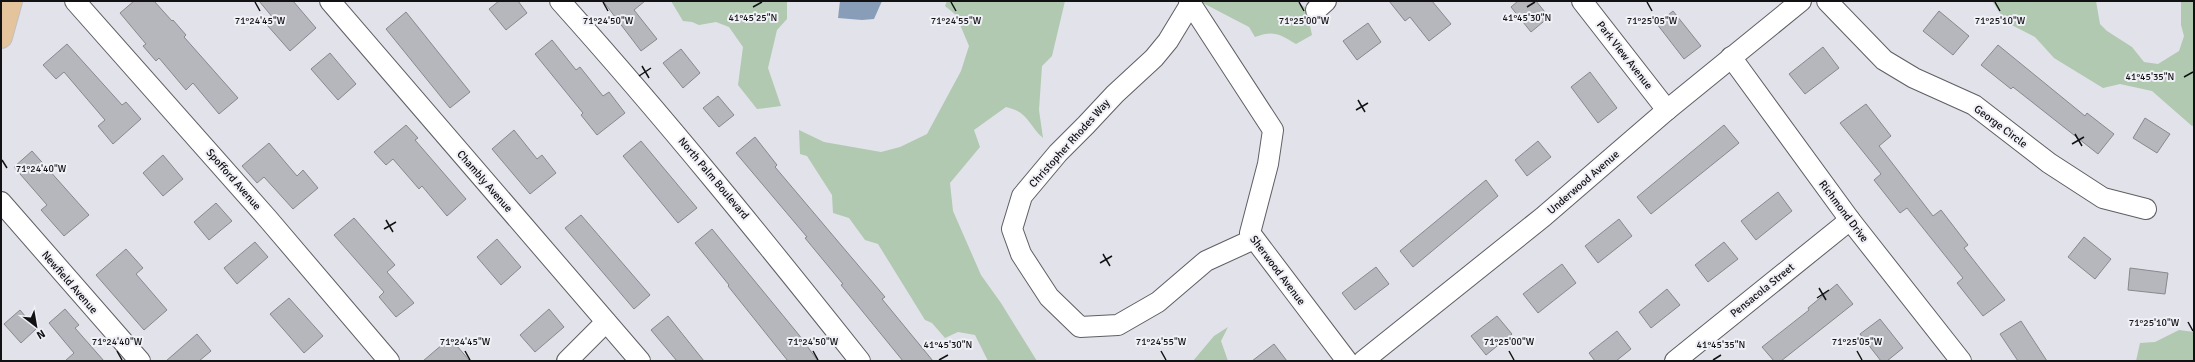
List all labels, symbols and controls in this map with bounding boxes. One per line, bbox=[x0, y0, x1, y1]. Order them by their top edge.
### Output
text: 41°45'25"N bbox=[729, 12, 777, 24]
text: 41°45'30"N bbox=[1503, 12, 1551, 24]
text: 71°24'45"W bbox=[235, 15, 286, 27]
text: 71°24'50"W bbox=[583, 15, 634, 27]
text: 71°24'55"W bbox=[931, 15, 982, 27]
text: 71°25'00"W bbox=[1279, 15, 1330, 27]
text: 71°25'05"W bbox=[1627, 15, 1678, 27]
text: 71°25'10"W bbox=[1975, 15, 2026, 27]
street label: Park View Avenue bbox=[1594, 19, 1655, 92]
text: 41°45'35"N bbox=[2126, 71, 2174, 83]
street label: Christopher Rhodes Way bbox=[1026, 96, 1113, 190]
street label: George Circle bbox=[1972, 102, 2030, 151]
street label: North Palm Boulevard bbox=[676, 135, 752, 222]
street label: Spofford Avenue bbox=[204, 146, 264, 213]
street label: Chambly Avenue bbox=[454, 148, 515, 215]
street label: Underwood Avenue bbox=[1545, 148, 1622, 217]
text: 71°24'40"W bbox=[16, 163, 67, 175]
street label: Richmond Drive bbox=[1816, 178, 1871, 245]
street label: Sherwood Avenue bbox=[1247, 233, 1308, 308]
street label: Newfield Avenue bbox=[39, 248, 100, 316]
street label: Pensacola Street bbox=[1728, 261, 1797, 320]
north arrow bbox=[16, 306, 56, 346]
text: 71°25'10"W bbox=[2129, 317, 2180, 329]
text: N bbox=[34, 327, 48, 342]
text: 71°24'40"W bbox=[92, 336, 143, 348]
text: 71°24'45"W bbox=[440, 336, 491, 348]
text: 71°24'50"W bbox=[788, 336, 839, 348]
text: 71°24'55"W bbox=[1136, 336, 1187, 348]
text: 71°25'00"W bbox=[1484, 336, 1535, 348]
text: 71°25'05"W bbox=[1832, 336, 1883, 348]
text: 41°45'30"N bbox=[924, 339, 972, 351]
text: 41°45'35"N bbox=[1697, 339, 1745, 351]

